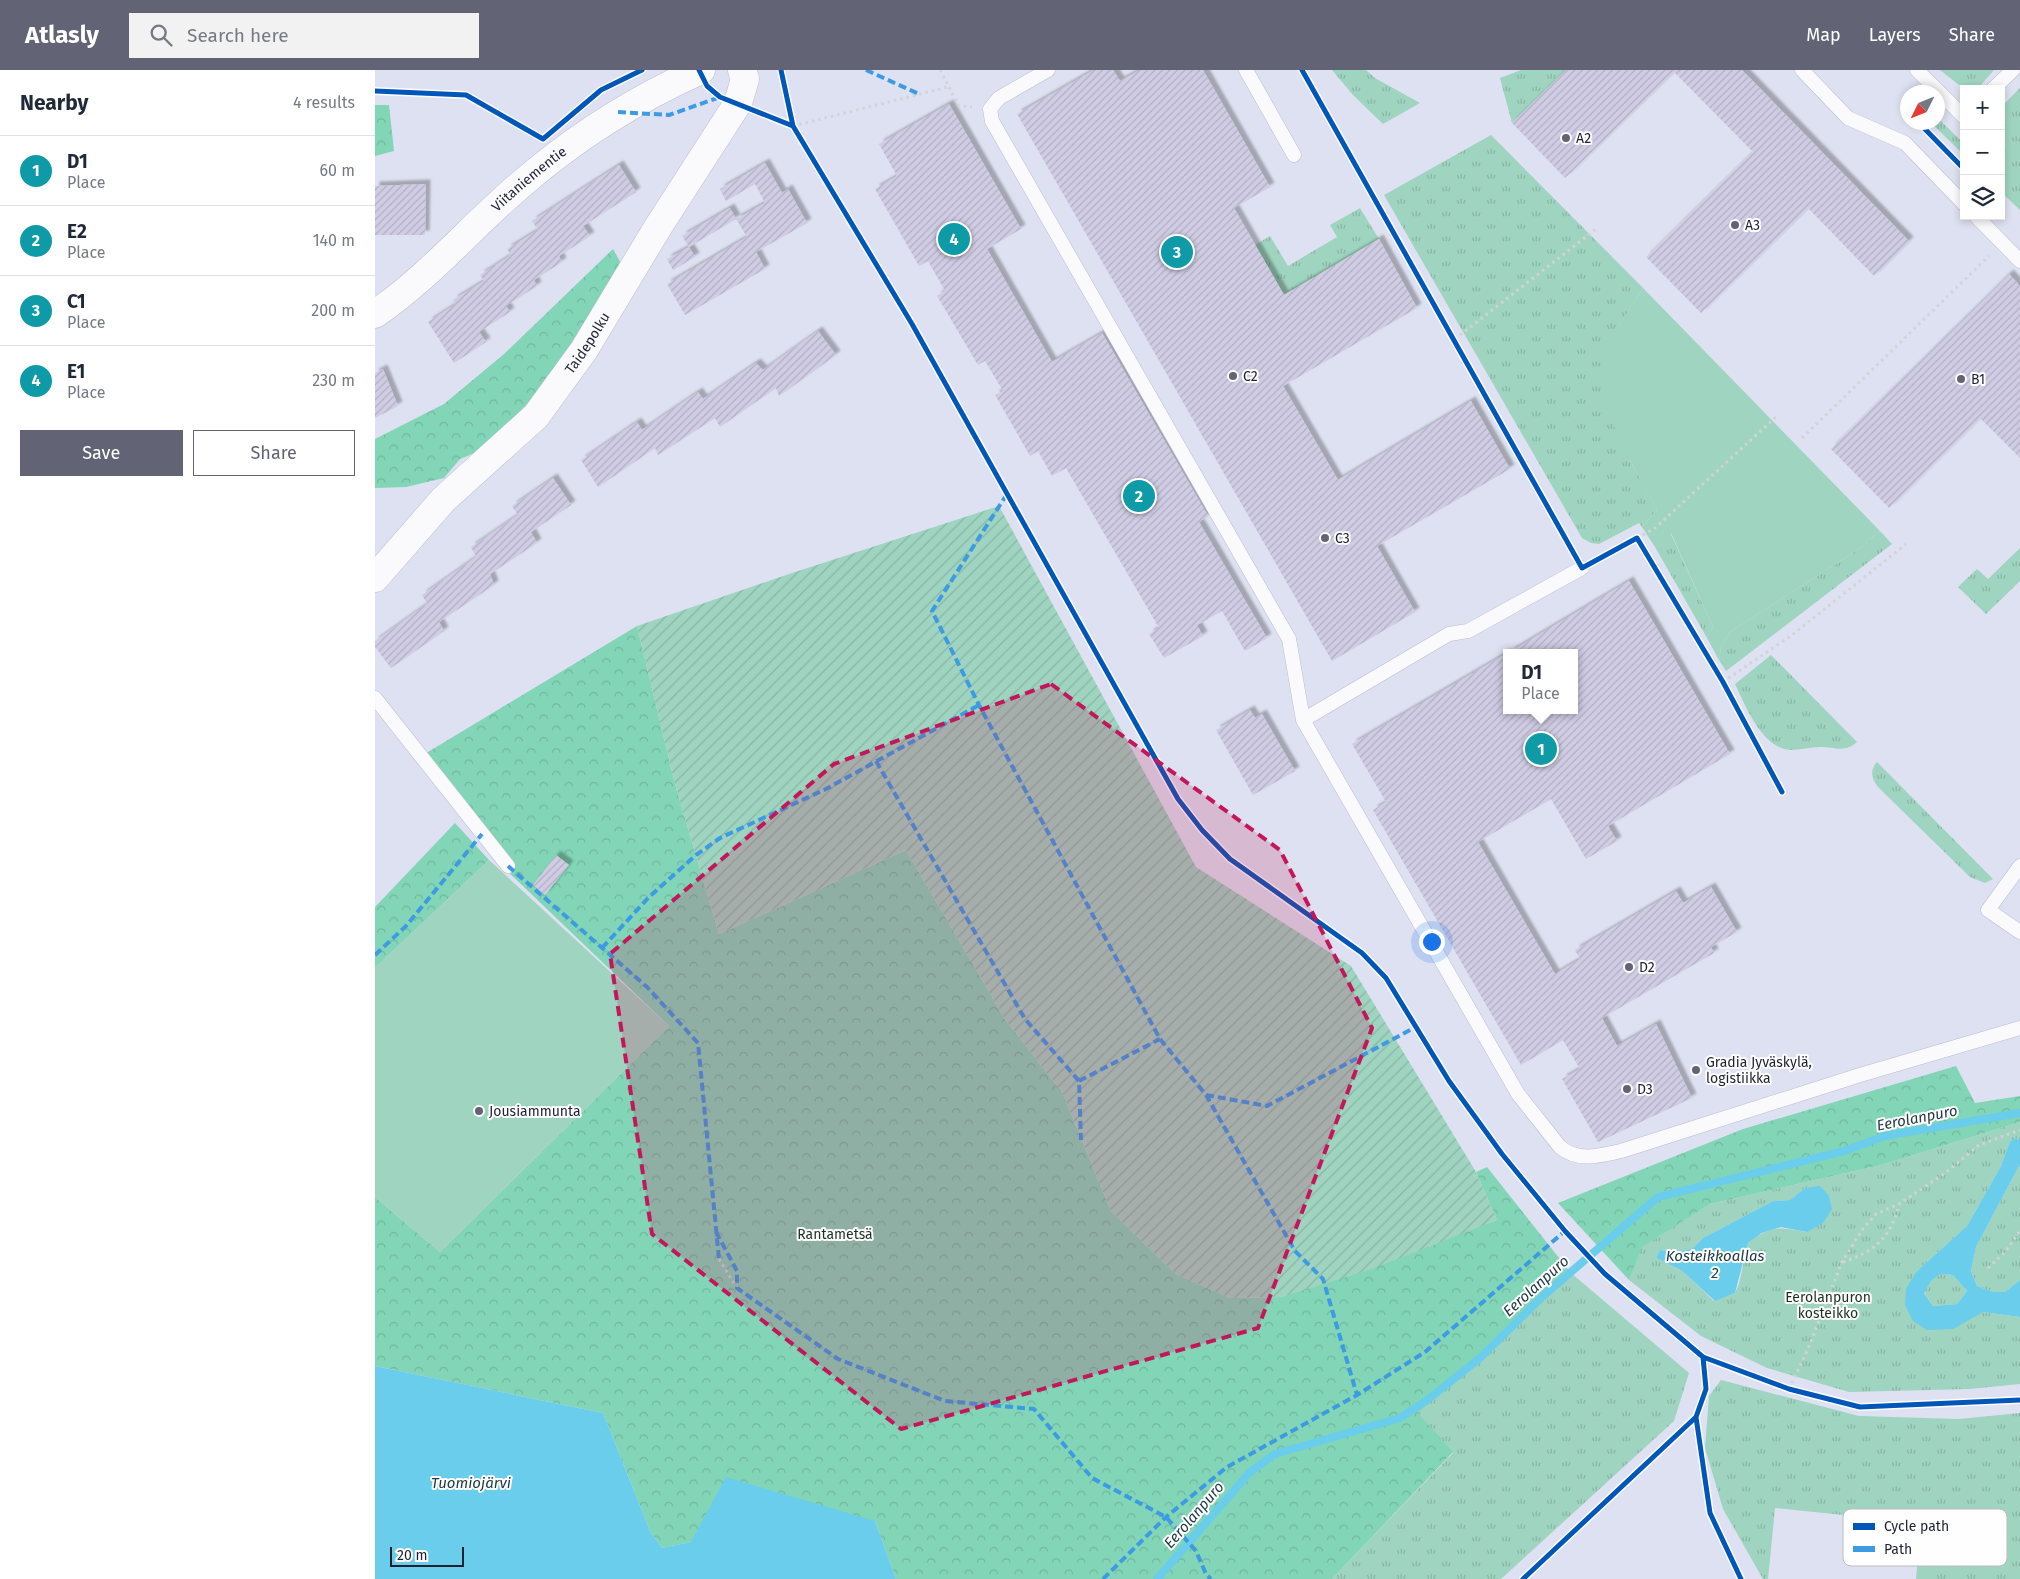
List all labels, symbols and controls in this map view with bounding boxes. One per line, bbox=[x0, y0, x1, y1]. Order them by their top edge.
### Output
search box bbox=[129, 13, 479, 58]
text: Atlasly bbox=[25, 21, 99, 49]
icon: search bbox=[147, 21, 175, 49]
text: Search here bbox=[187, 24, 289, 47]
text: Map bbox=[1806, 24, 1841, 46]
text: Layers bbox=[1869, 24, 1921, 46]
text: Share bbox=[1949, 24, 1995, 46]
north arrow bbox=[1900, 85, 1945, 130]
map controls bbox=[1960, 85, 2005, 220]
button: + bbox=[1960, 85, 2005, 130]
text: Nearby bbox=[20, 90, 88, 116]
text: 4 results bbox=[293, 93, 355, 112]
place label: A2 bbox=[1576, 130, 1591, 147]
button: − bbox=[1960, 130, 2005, 175]
marker: A2 bbox=[1560, 132, 1572, 144]
street label: Viitaniementie bbox=[488, 143, 570, 215]
text: D1 bbox=[67, 150, 88, 173]
text: 1 bbox=[32, 161, 40, 180]
text: 60 m bbox=[320, 161, 355, 180]
text: Place bbox=[67, 173, 106, 192]
button: layers bbox=[1960, 175, 2005, 220]
place label: A3 bbox=[1745, 217, 1760, 234]
marker: A3 bbox=[1729, 219, 1741, 231]
text: E2 bbox=[67, 220, 87, 243]
pin: 4 bbox=[938, 220, 970, 258]
text: 2 bbox=[32, 231, 40, 250]
text: 140 m bbox=[313, 231, 355, 250]
pin: 3 bbox=[1161, 233, 1193, 271]
text: Place bbox=[67, 243, 106, 262]
text: C1 bbox=[67, 290, 86, 313]
text: 3 bbox=[32, 301, 40, 320]
text: 200 m bbox=[311, 301, 355, 320]
street label: Taidepolku bbox=[561, 309, 614, 377]
text: Place bbox=[67, 313, 106, 332]
text: E1 bbox=[67, 360, 85, 383]
place label: C2 bbox=[1243, 368, 1258, 385]
marker: C2 bbox=[1227, 370, 1239, 382]
text: 4 bbox=[31, 371, 41, 390]
text: 230 m bbox=[312, 371, 355, 390]
place label: B1 bbox=[1971, 371, 1985, 388]
marker: B1 bbox=[1955, 373, 1967, 385]
text: Place bbox=[67, 383, 106, 402]
button: Save bbox=[20, 430, 183, 476]
button: Share bbox=[193, 430, 355, 476]
pin: 2 bbox=[1123, 477, 1155, 515]
place label: C3 bbox=[1335, 530, 1350, 547]
marker: C3 bbox=[1319, 532, 1331, 544]
popup bbox=[1503, 649, 1578, 714]
text: D1 bbox=[1521, 661, 1542, 684]
text: Place bbox=[1521, 684, 1560, 703]
pin: 1 bbox=[1525, 730, 1557, 768]
your location bbox=[1419, 929, 1445, 955]
place label: D2 bbox=[1639, 959, 1655, 976]
marker: D2 bbox=[1623, 961, 1635, 973]
place label: Gradia Jyväskylä, logistiikka bbox=[1706, 1054, 1812, 1087]
marker: Gradia Jyväskylä, logistiikka bbox=[1690, 1064, 1702, 1076]
place label: D3 bbox=[1637, 1081, 1653, 1098]
marker: D3 bbox=[1621, 1083, 1633, 1095]
water label: Eerolanpuro bbox=[1875, 1101, 1959, 1135]
place label: Jousiammunta bbox=[489, 1103, 581, 1120]
marker: Jousiammunta bbox=[473, 1105, 485, 1117]
park label: Rantametsä bbox=[797, 1226, 873, 1243]
water label: Kosteikkoallas 2 bbox=[1666, 1247, 1764, 1282]
water label: Eerolanpuro bbox=[1499, 1252, 1573, 1320]
park label: Eerolanpuron kosteikko bbox=[1785, 1289, 1871, 1322]
water label: Tuomiojärvi bbox=[431, 1474, 511, 1492]
water label: Eerolanpuro bbox=[1160, 1478, 1228, 1552]
legend bbox=[1843, 1509, 2007, 1566]
text: Cycle path bbox=[1884, 1518, 1949, 1535]
text: Path bbox=[1884, 1541, 1912, 1558]
scale bar bbox=[390, 1544, 464, 1567]
text: 20 m bbox=[397, 1547, 427, 1564]

